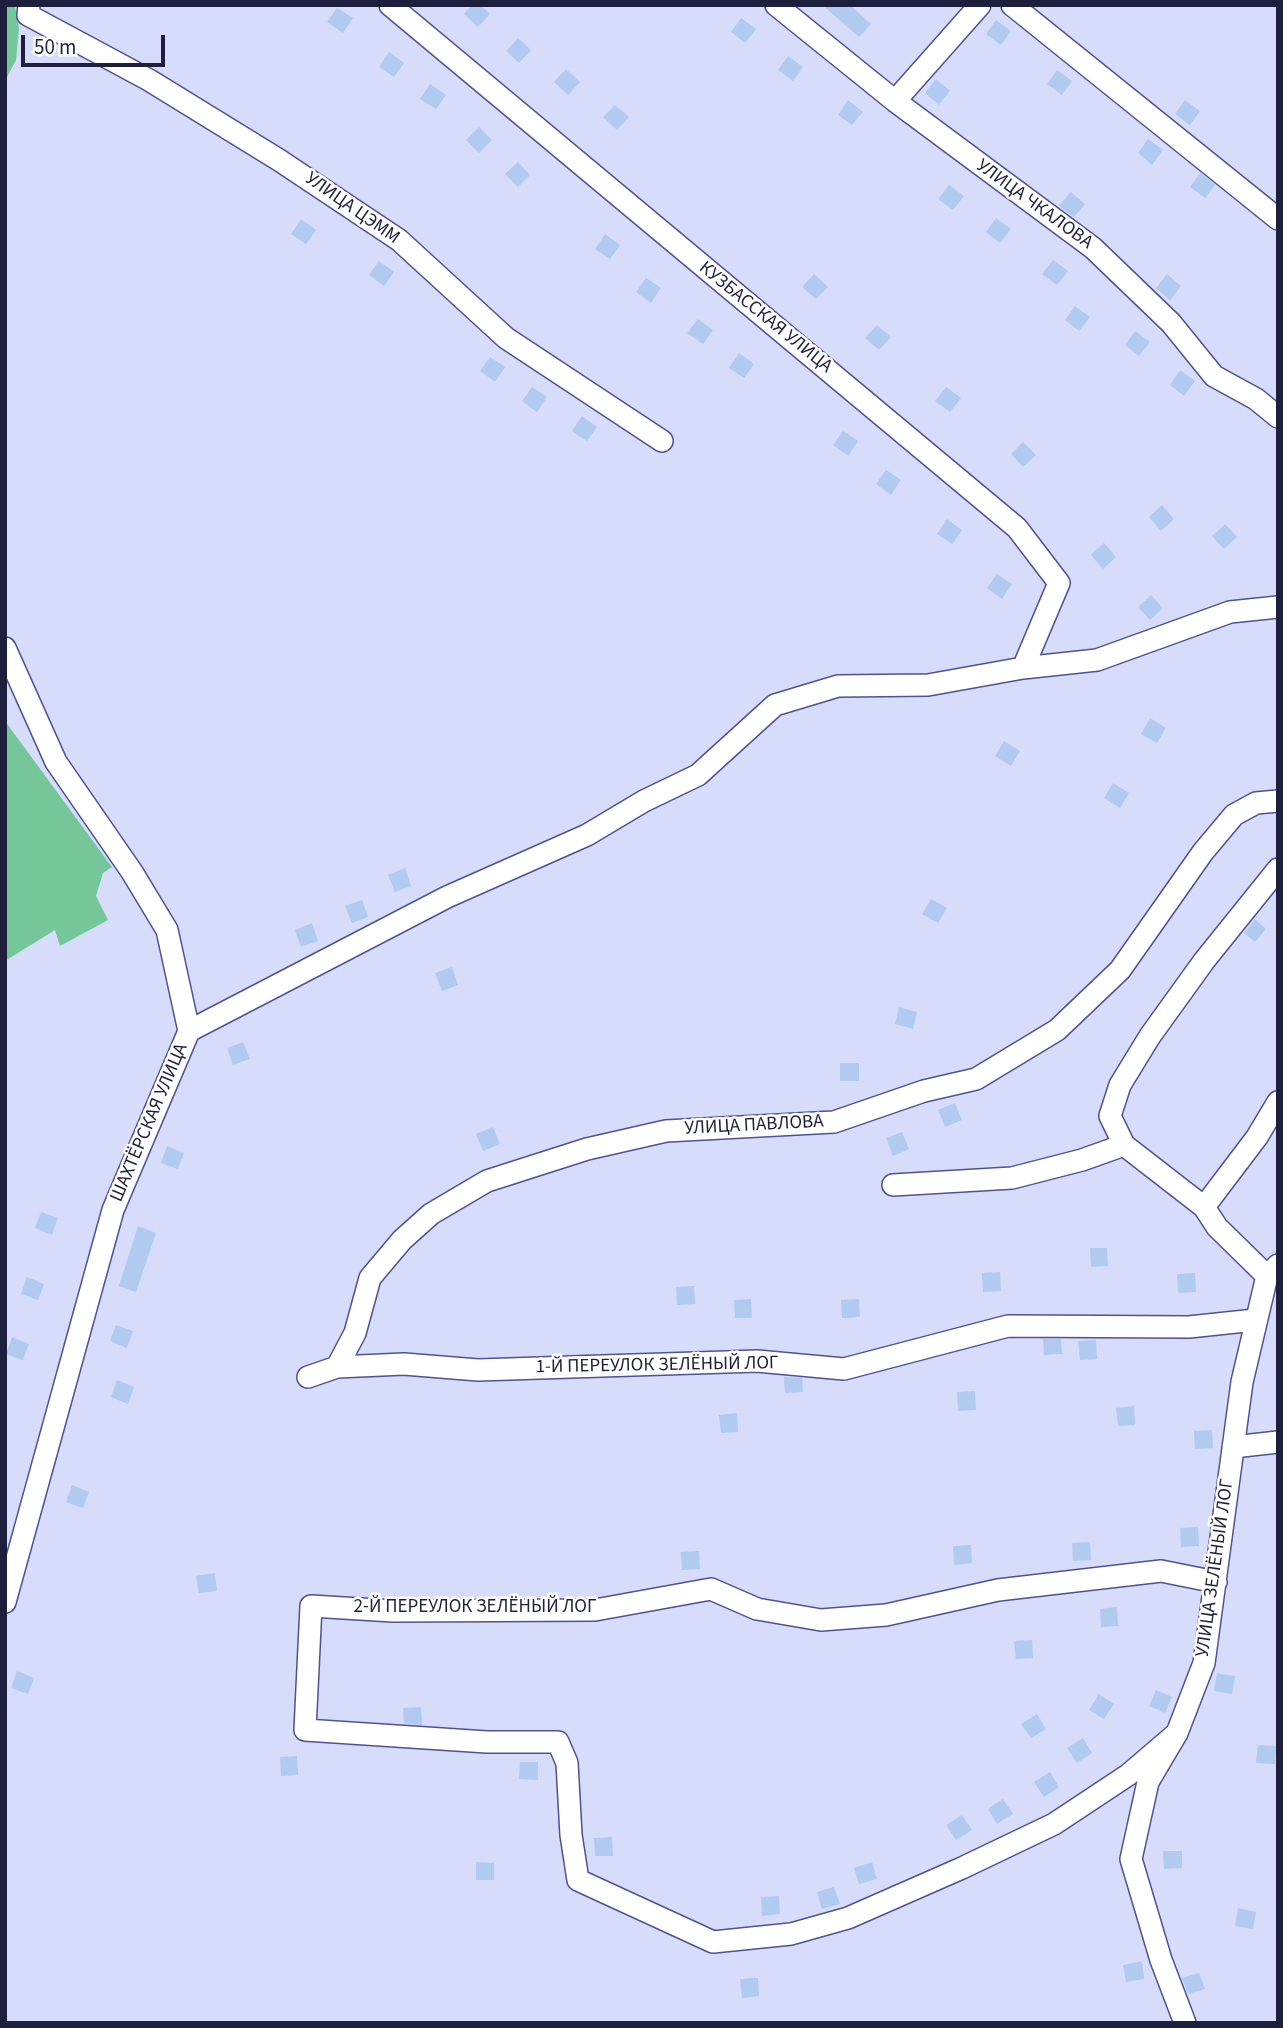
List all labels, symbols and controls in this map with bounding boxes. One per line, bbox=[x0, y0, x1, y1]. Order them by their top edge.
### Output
scale bar bbox=[24, 21, 168, 65]
text: 50 m bbox=[34, 32, 76, 62]
street label: УЛИЦА ЧКАЛОВА bbox=[971, 155, 1097, 255]
street label: УЛИЦА ЦЭММ bbox=[300, 168, 404, 250]
street label: КУЗБАССКАЯ УЛИЦА bbox=[694, 257, 836, 379]
street label: ШАХТЁРСКАЯ УЛИЦА bbox=[106, 1040, 194, 1206]
street label: УЛИЦА ПАВЛОВА bbox=[684, 1111, 824, 1141]
street label: 1-Й ПЕРЕУЛОК ЗЕЛЁНЫЙ ЛОГ bbox=[535, 1352, 779, 1380]
street label: УЛИЦА ЗЕЛЁНЫЙ ЛОГ bbox=[1192, 1477, 1240, 1659]
street label: 2-Й ПЕРЕУЛОК ЗЕЛЁНЫЙ ЛОГ bbox=[354, 1597, 596, 1619]

